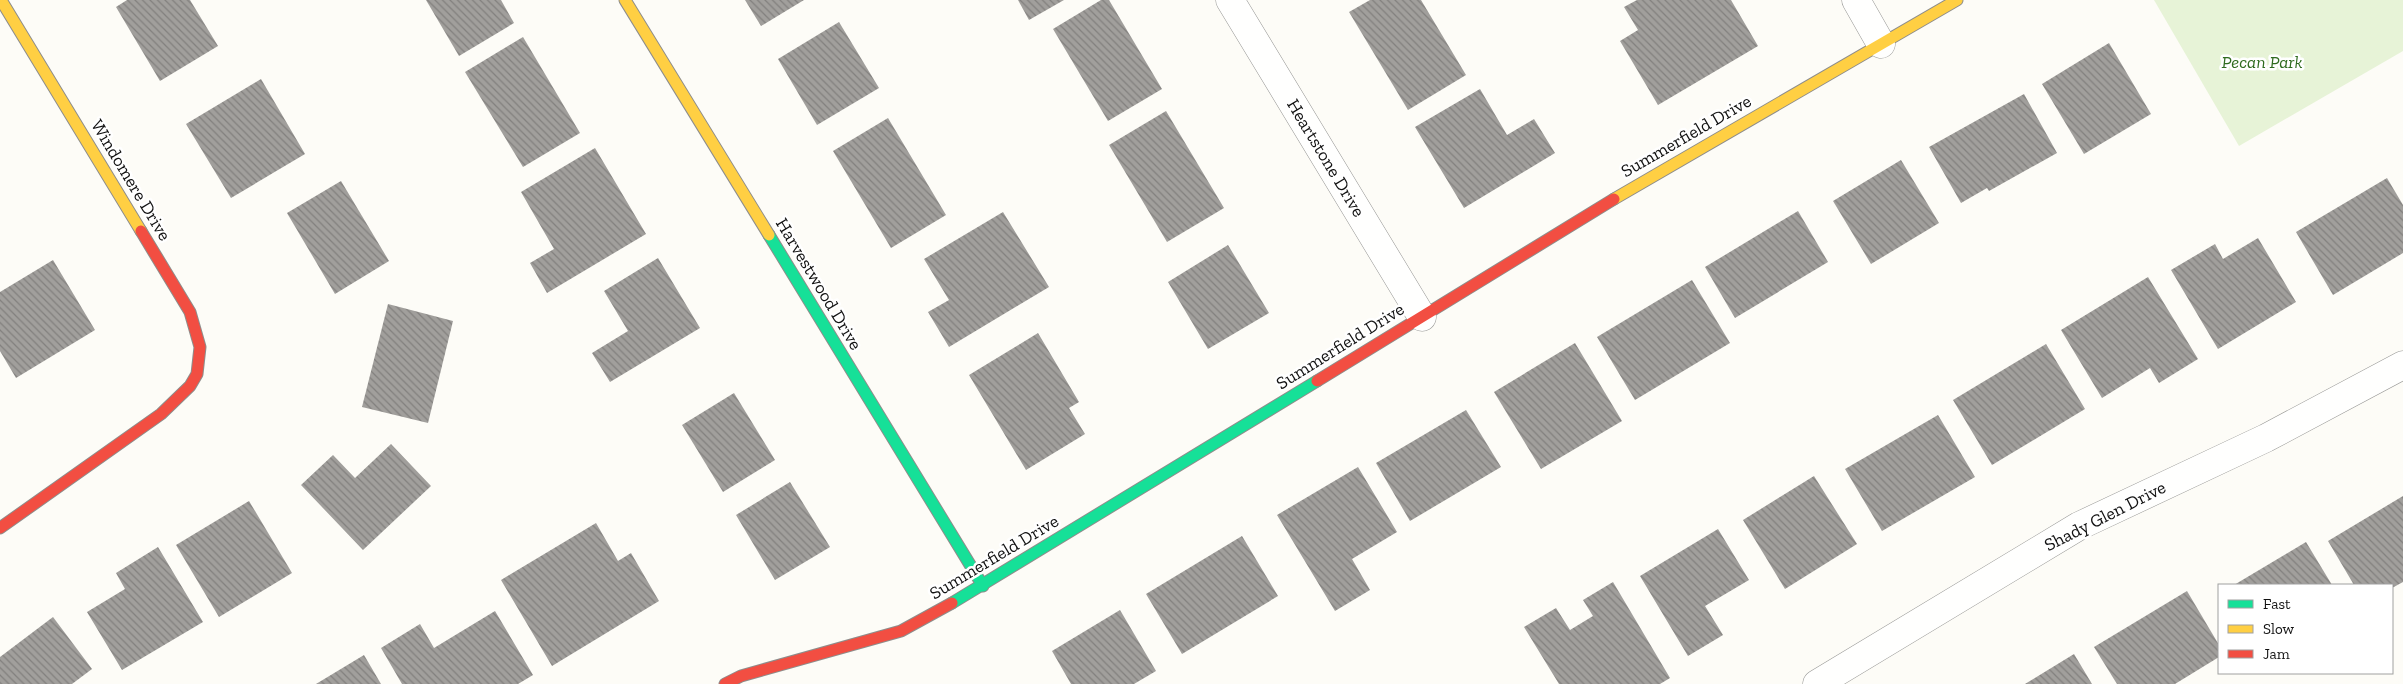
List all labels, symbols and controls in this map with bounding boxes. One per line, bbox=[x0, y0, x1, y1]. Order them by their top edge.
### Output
park label: Pecan Park bbox=[2221, 51, 2303, 73]
street label: Summerfield Drive bbox=[1617, 90, 1755, 182]
street label: Heartstone Drive bbox=[1282, 95, 1370, 221]
street label: Windomere Drive bbox=[86, 115, 176, 245]
street label: Harvestwood Drive bbox=[771, 214, 867, 354]
street label: Summerfield Drive bbox=[1272, 298, 1408, 394]
street label: Shady Glen Drive bbox=[2041, 476, 2169, 556]
street label: Summerfield Drive bbox=[926, 510, 1062, 604]
legend bbox=[2218, 584, 2393, 674]
text: Fast bbox=[2263, 595, 2291, 613]
text: Slow bbox=[2263, 620, 2295, 638]
text: Jam bbox=[2263, 645, 2290, 663]

